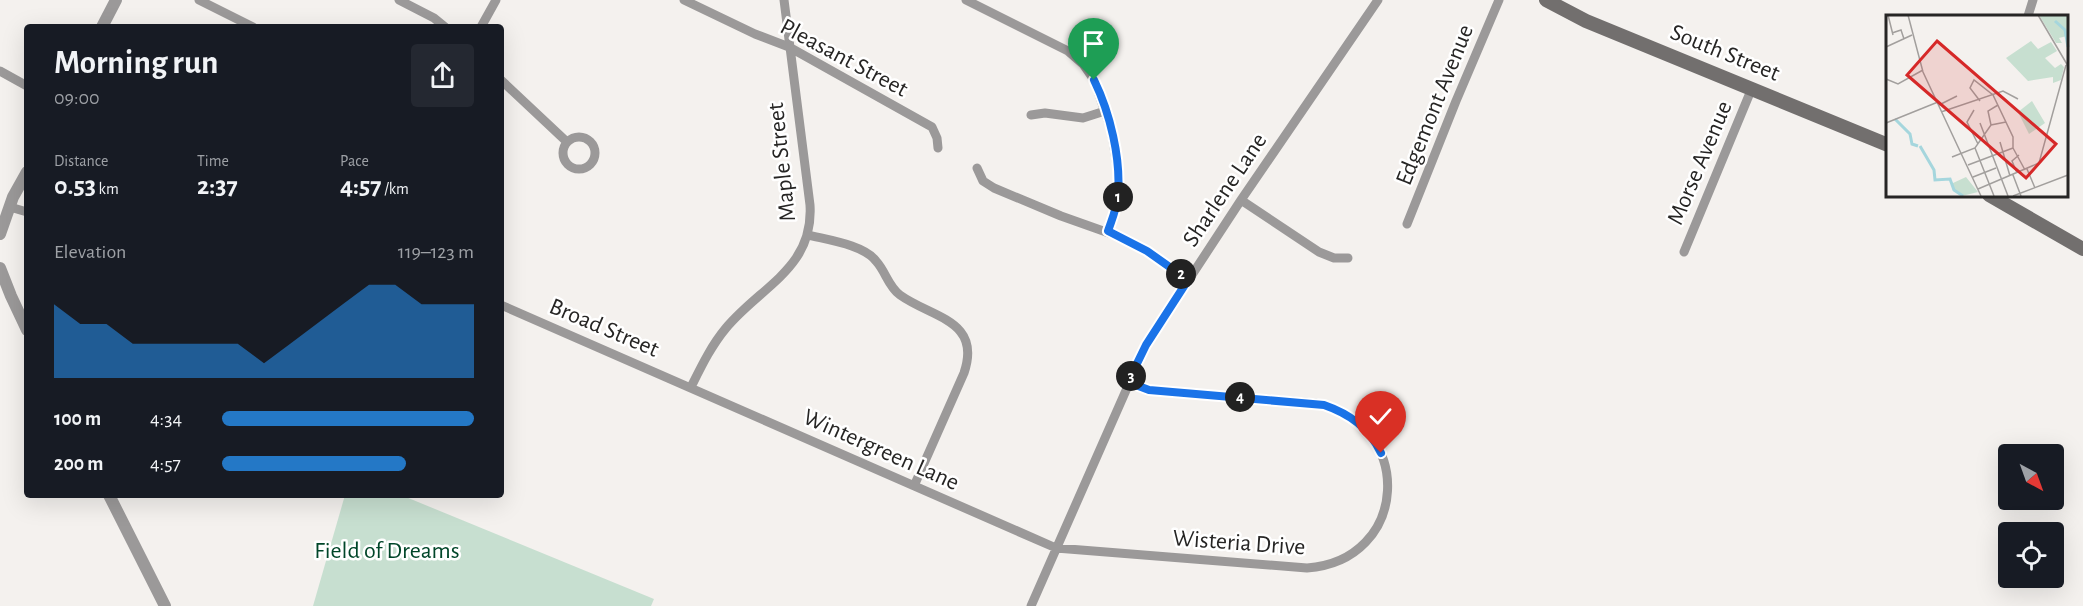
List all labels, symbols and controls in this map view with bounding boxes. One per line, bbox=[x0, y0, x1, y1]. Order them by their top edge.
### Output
street label: Pleasant Street bbox=[776, 14, 912, 102]
inset map bbox=[1886, 15, 2068, 196]
pin bbox=[1068, 18, 1119, 80]
street label: South Street bbox=[1667, 20, 1783, 86]
street label: Edgemont Avenue bbox=[1392, 21, 1478, 189]
icon: arrive bbox=[1077, 27, 1110, 60]
button: share bbox=[411, 44, 474, 107]
text: Morning run bbox=[54, 47, 218, 80]
text: 09:00 bbox=[54, 88, 100, 108]
street label: Morse Avenue bbox=[1663, 98, 1737, 228]
street label: Maple Street bbox=[764, 101, 800, 223]
street label: Sharlene Lane bbox=[1178, 129, 1272, 251]
text: Distance bbox=[54, 153, 108, 169]
text: Time bbox=[197, 153, 229, 169]
text: Pace bbox=[340, 153, 369, 169]
text: 0.53 bbox=[54, 173, 96, 199]
text: 2:37 bbox=[197, 173, 238, 199]
text: 4:57 bbox=[340, 173, 382, 199]
text: km bbox=[96, 181, 119, 197]
text: /km bbox=[382, 181, 409, 197]
pin: 1 bbox=[1103, 182, 1133, 212]
text: 1 bbox=[1115, 189, 1121, 205]
text: Elevation bbox=[54, 242, 126, 262]
text: 119–123 m bbox=[398, 242, 474, 262]
pin: 2 bbox=[1166, 259, 1196, 289]
text: 2 bbox=[1177, 266, 1185, 282]
street label: Broad Street bbox=[546, 294, 662, 362]
pin: 3 bbox=[1116, 361, 1146, 391]
text: 3 bbox=[1128, 368, 1134, 384]
pin: 4 bbox=[1225, 382, 1255, 412]
text: 4 bbox=[1236, 389, 1244, 405]
pin bbox=[1355, 391, 1406, 453]
icon: check bbox=[1364, 400, 1397, 433]
street label: Wintergreen Lane bbox=[799, 405, 963, 495]
text: 100 m bbox=[54, 409, 101, 429]
text: 4:34 bbox=[150, 409, 182, 429]
north arrow bbox=[1998, 444, 2064, 510]
map controls bbox=[1998, 444, 2064, 588]
text: 200 m bbox=[54, 454, 103, 474]
text: 4:57 bbox=[150, 454, 181, 474]
button: locate bbox=[1998, 522, 2064, 588]
street label: Wisteria Drive bbox=[1172, 526, 1306, 560]
park label: Field of Dreams bbox=[314, 539, 460, 563]

